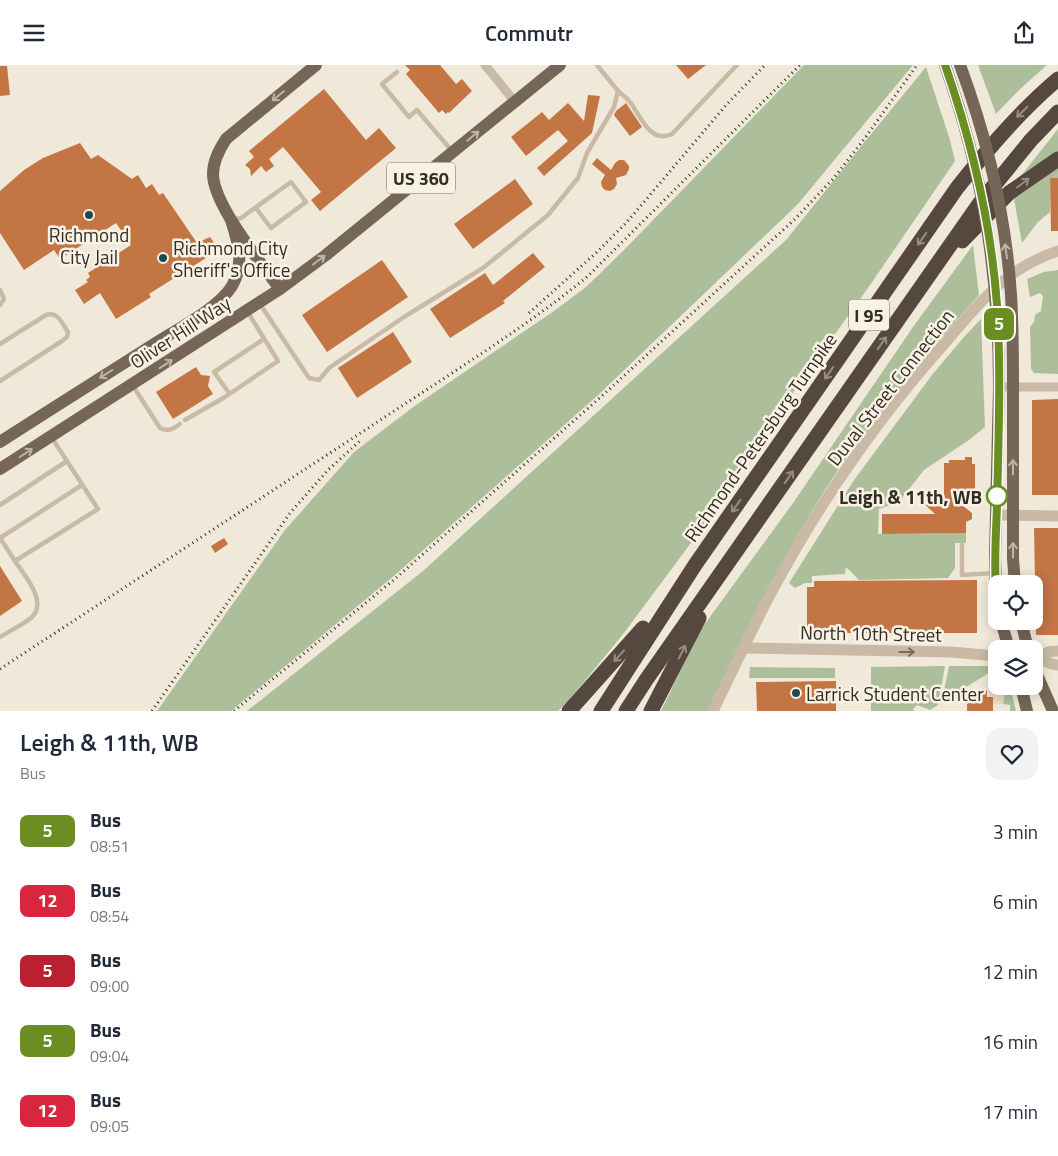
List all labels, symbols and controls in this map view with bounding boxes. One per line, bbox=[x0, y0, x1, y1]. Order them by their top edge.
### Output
text: Commutr bbox=[485, 16, 573, 50]
icon: menu bbox=[20, 19, 48, 47]
icon: share bbox=[1010, 19, 1038, 47]
one-way arrow bbox=[272, 90, 285, 101]
one-way arrow bbox=[1016, 106, 1029, 118]
one-way arrow bbox=[466, 131, 479, 142]
road number: US 360 bbox=[387, 163, 455, 193]
one-way arrow bbox=[1016, 178, 1030, 188]
marker: Richmond City Jail bbox=[83, 209, 95, 221]
place label: Richmond City Jail bbox=[49, 220, 129, 271]
one-way arrow bbox=[917, 232, 927, 246]
place label: Richmond City Sheriff's Office bbox=[173, 233, 290, 284]
one-way arrow bbox=[1001, 243, 1011, 259]
marker: Richmond City Sheriff's Office bbox=[157, 252, 169, 264]
one-way arrow bbox=[312, 255, 326, 265]
street label: Oliver Hill Way bbox=[124, 288, 236, 376]
road number: I 95 bbox=[849, 299, 889, 331]
street label: Duval Street Connection bbox=[819, 302, 961, 472]
line badge: 5 bbox=[983, 308, 1015, 340]
text: 5 bbox=[994, 310, 1004, 337]
street label: Richmond-Petersburg Turnpike bbox=[677, 326, 843, 548]
one-way arrow bbox=[877, 336, 887, 350]
one-way arrow bbox=[158, 358, 172, 368]
one-way arrow bbox=[824, 365, 834, 379]
one-way arrow bbox=[99, 370, 113, 380]
one-way arrow bbox=[18, 448, 32, 458]
one-way arrow bbox=[1008, 459, 1018, 475]
one-way arrow bbox=[784, 470, 794, 484]
place label: Leigh & 11th, WB bbox=[839, 482, 982, 511]
marker: Leigh & 11th, WB bbox=[986, 485, 1008, 507]
one-way arrow bbox=[731, 499, 741, 513]
one-way arrow bbox=[1008, 542, 1018, 558]
map controls bbox=[988, 575, 1043, 695]
button: locate bbox=[988, 575, 1043, 630]
street label: North 10th Street bbox=[800, 617, 942, 649]
button: layers bbox=[988, 640, 1043, 695]
one-way arrow bbox=[678, 645, 687, 660]
one-way arrow bbox=[898, 647, 914, 657]
one-way arrow bbox=[613, 649, 625, 662]
place label: Larrick Student Center bbox=[806, 679, 984, 708]
marker: Larrick Student Center bbox=[790, 687, 802, 699]
text: Leigh & 11th, WB bbox=[20, 724, 199, 760]
button: heart bbox=[986, 728, 1038, 780]
text: Bus bbox=[20, 761, 46, 785]
text: Bus bbox=[90, 805, 121, 834]
text: 5 bbox=[42, 817, 53, 844]
text: 3 min bbox=[993, 817, 1038, 846]
text: 08:51 bbox=[90, 834, 129, 858]
text: Bus bbox=[90, 875, 121, 904]
text: 12 bbox=[37, 887, 58, 914]
text: 6 min bbox=[993, 887, 1038, 916]
text: 08:54 bbox=[90, 904, 129, 928]
text: Bus bbox=[90, 945, 121, 974]
text: 5 bbox=[42, 957, 53, 984]
text: 12 min bbox=[982, 957, 1038, 986]
text: 09:00 bbox=[90, 974, 129, 998]
text: Bus bbox=[90, 1015, 121, 1044]
text: 5 bbox=[42, 1027, 53, 1054]
text: 16 min bbox=[982, 1027, 1038, 1056]
text: 09:04 bbox=[90, 1044, 129, 1068]
text: Bus bbox=[90, 1085, 121, 1114]
text: 12 bbox=[37, 1097, 58, 1124]
text: 17 min bbox=[982, 1097, 1038, 1126]
text: 09:05 bbox=[90, 1114, 129, 1138]

